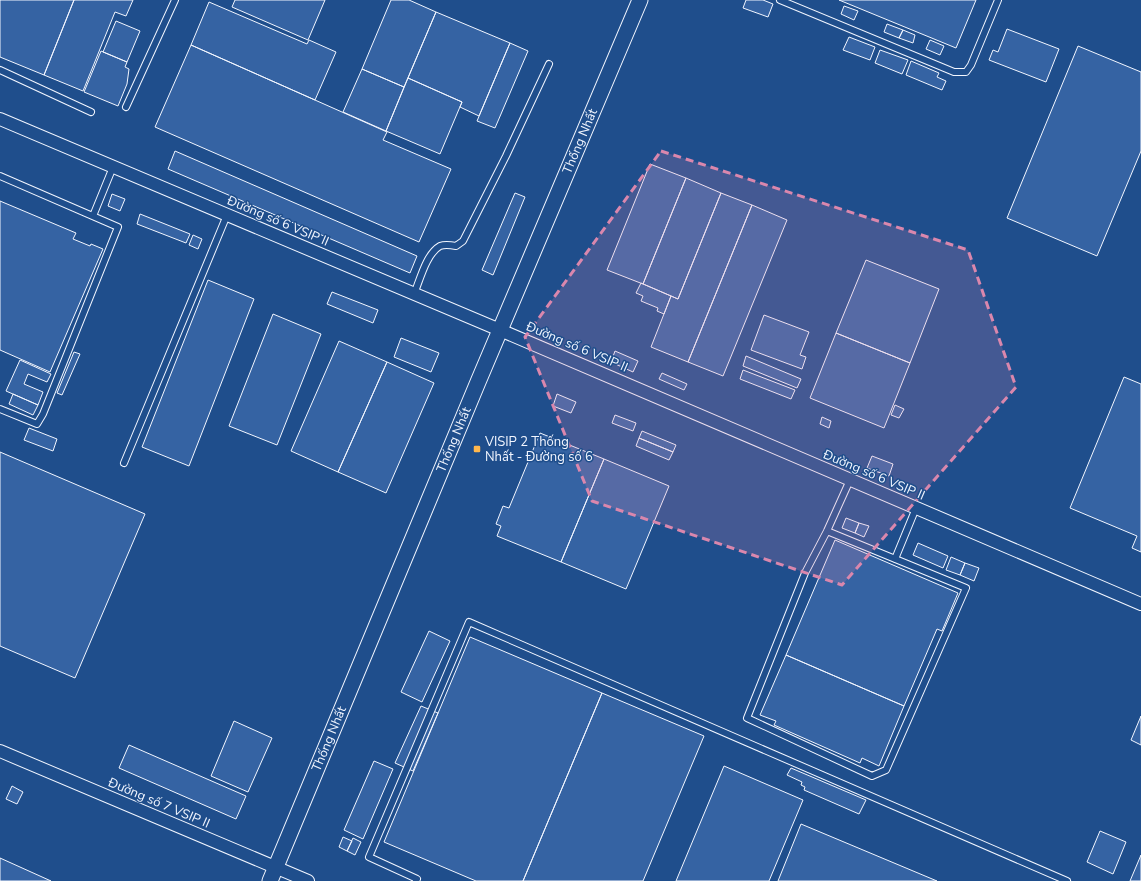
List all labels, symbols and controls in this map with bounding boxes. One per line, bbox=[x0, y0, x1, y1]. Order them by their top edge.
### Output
street label: Thống Nhất bbox=[558, 106, 602, 177]
street label: Đường số 6 VSIP II bbox=[223, 191, 332, 251]
street label: Đường số 6 VSIP II bbox=[522, 317, 631, 377]
street label: Thống Nhất bbox=[432, 404, 476, 475]
place label: VISIP 2 Thống Nhất - Đường số 6 bbox=[484, 433, 593, 466]
marker: VISIP 2 Thống Nhất - Đường số 6 bbox=[472, 444, 482, 454]
street label: Đường số 6 VSIP II bbox=[819, 445, 928, 505]
street label: Thống Nhất bbox=[308, 703, 351, 774]
street label: Đường số 7 VSIP II bbox=[104, 773, 213, 833]

